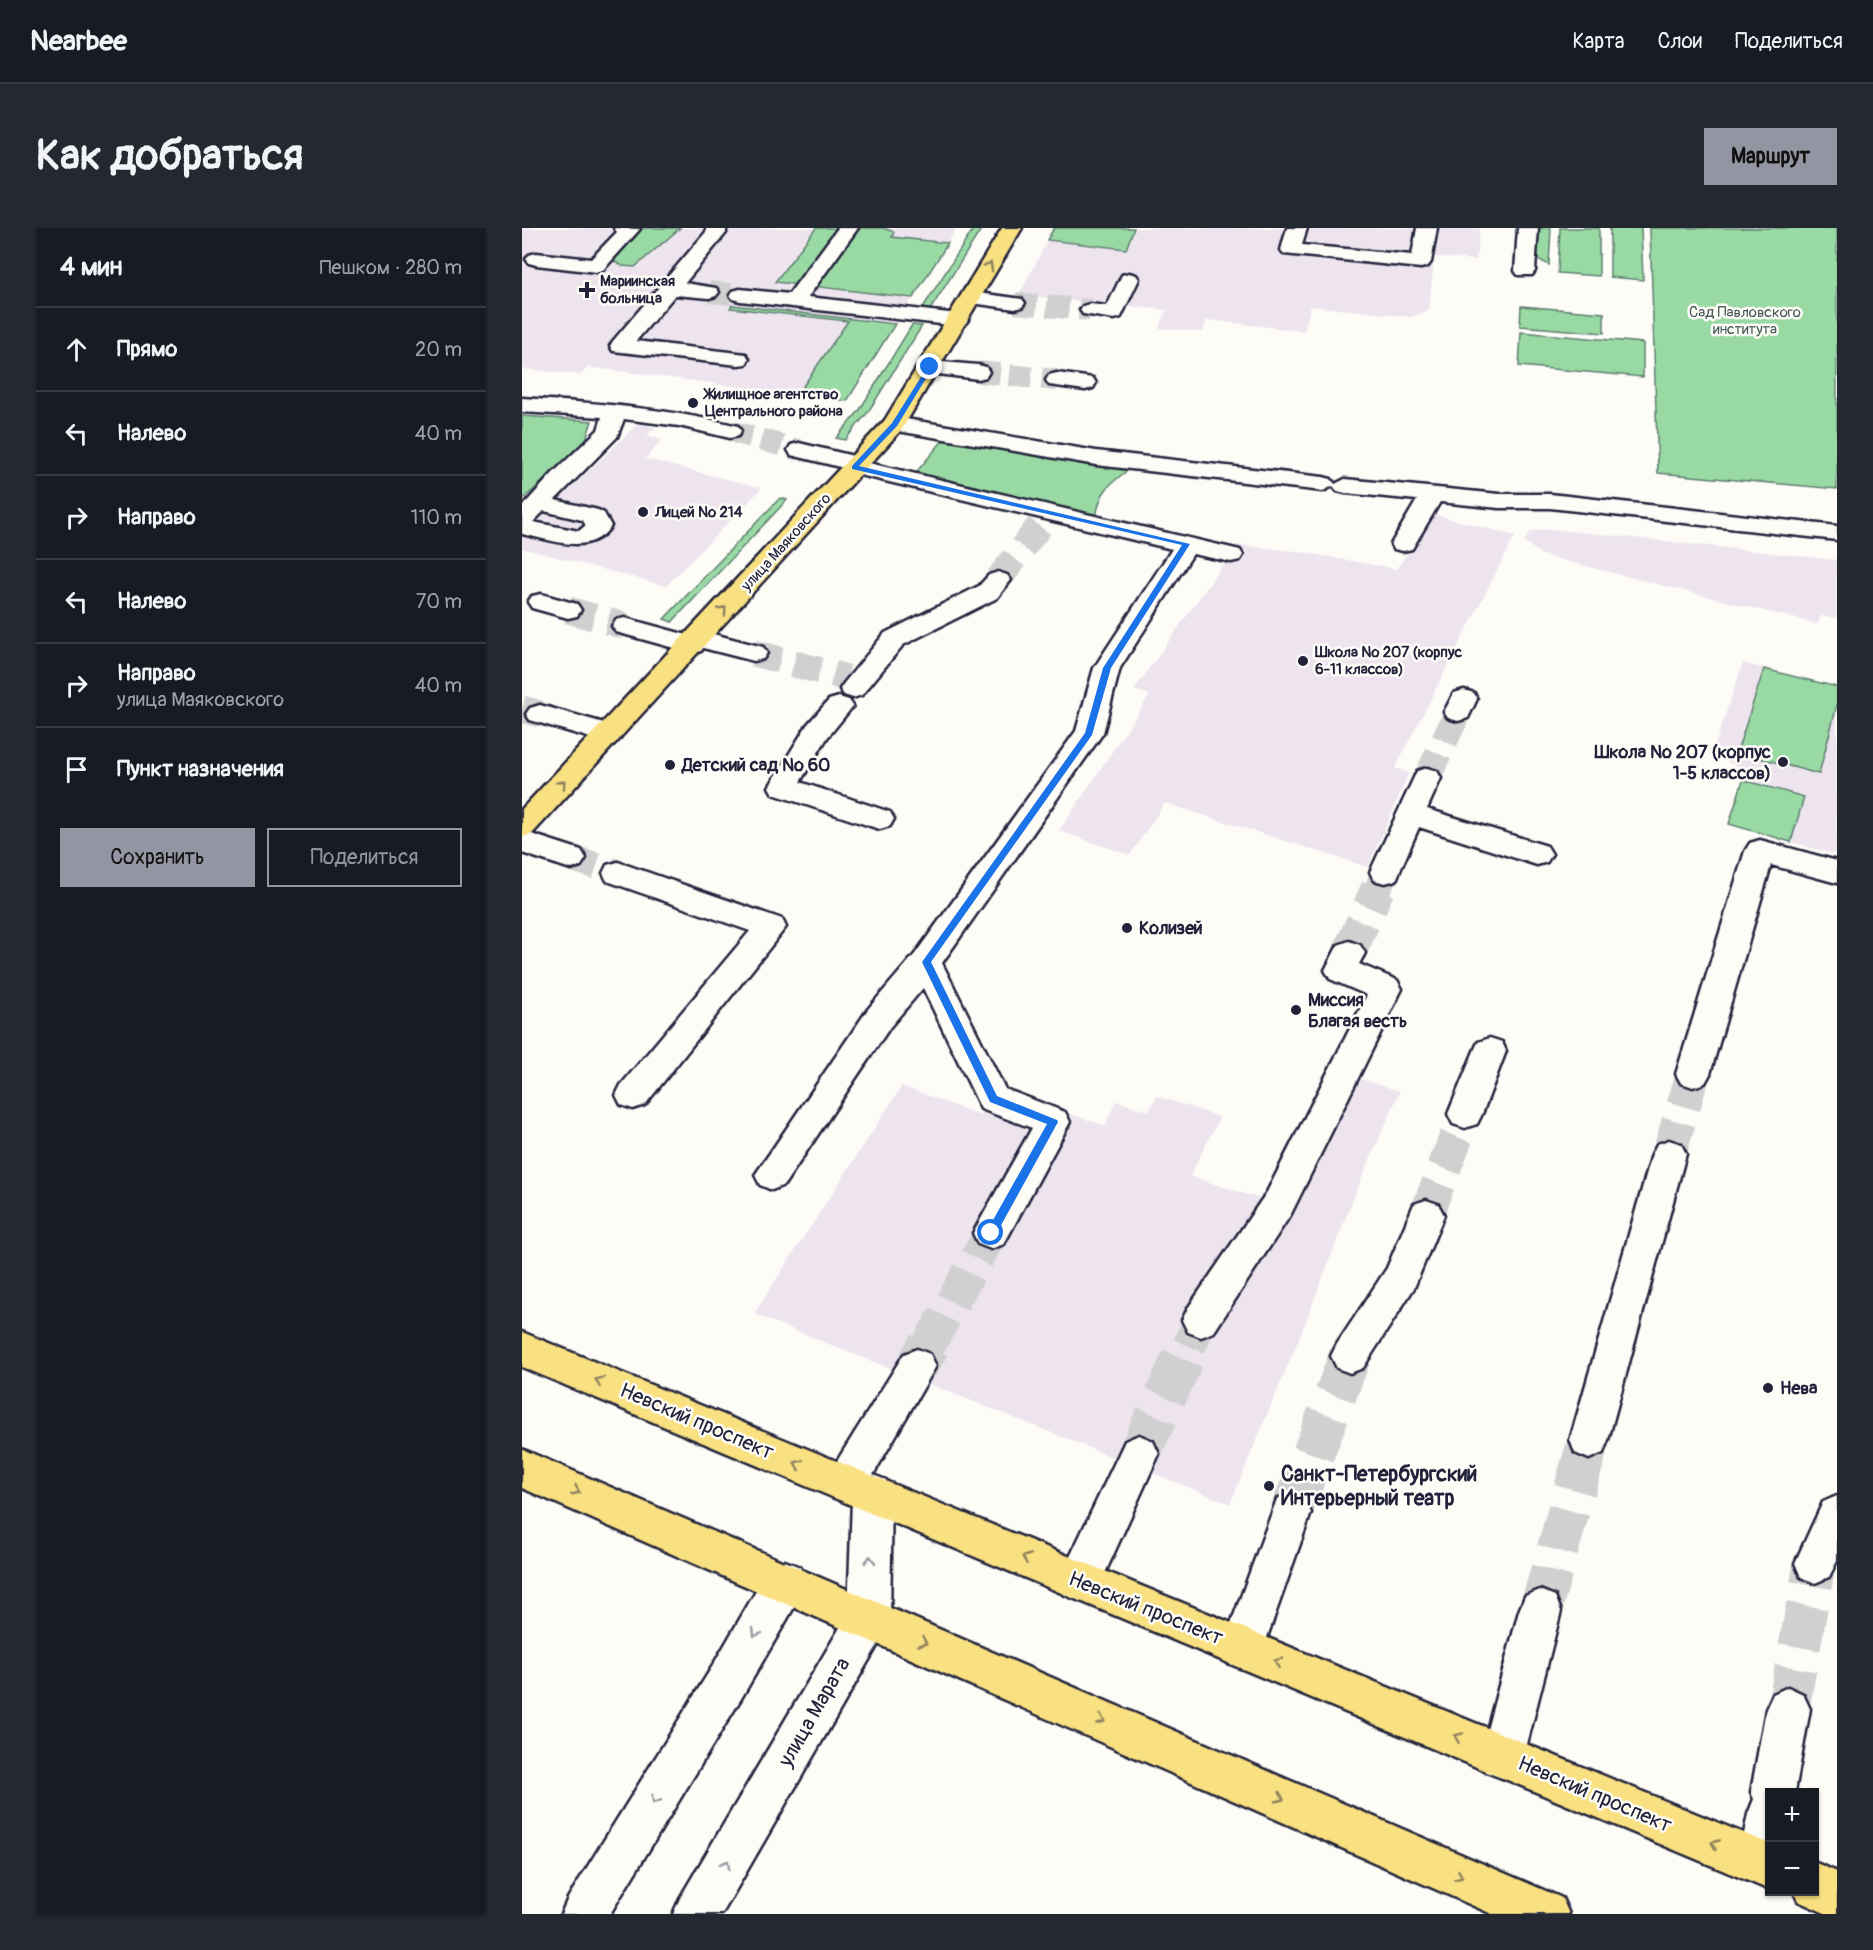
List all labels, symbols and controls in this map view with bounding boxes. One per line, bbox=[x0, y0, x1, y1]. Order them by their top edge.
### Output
text: Nearbee bbox=[30, 24, 127, 59]
text: Карта bbox=[1572, 28, 1624, 55]
text: Слои bbox=[1657, 28, 1702, 55]
text: Поделиться bbox=[1735, 28, 1843, 55]
button: Маршрут bbox=[1704, 128, 1837, 185]
text: Как добраться bbox=[36, 130, 303, 182]
text: 4 мин bbox=[60, 251, 122, 283]
text: Пешком · 280 m bbox=[320, 255, 462, 280]
one-way arrow bbox=[982, 262, 994, 272]
place label: Мариинская больница bbox=[600, 272, 675, 308]
marker: Мариинская больница bbox=[578, 281, 596, 299]
park label: Сад Павловского института bbox=[1689, 303, 1801, 339]
icon: ahead bbox=[60, 333, 93, 366]
text: Прямо bbox=[117, 335, 177, 363]
text: 20 m bbox=[415, 337, 462, 362]
route end bbox=[916, 353, 942, 379]
place label: Жилищное агентство Центрального района bbox=[702, 385, 843, 421]
marker: Жилищное агентство Центрального района bbox=[686, 396, 700, 410]
icon: left bbox=[60, 417, 93, 450]
text: Налево bbox=[117, 419, 186, 447]
text: 40 m bbox=[415, 421, 462, 446]
street label: улица Маяковского bbox=[737, 489, 835, 596]
icon: right bbox=[60, 501, 93, 534]
text: Направо bbox=[117, 503, 196, 531]
place label: Лицей № 214 bbox=[654, 503, 743, 522]
text: 110 m bbox=[411, 505, 462, 530]
marker: Лицей № 214 bbox=[636, 505, 650, 519]
icon: left bbox=[60, 585, 93, 618]
text: Налево bbox=[117, 587, 186, 615]
text: 70 m bbox=[416, 589, 462, 614]
one-way arrow bbox=[716, 607, 727, 618]
place label: Школа № 207 (корпус 6-11 классов) bbox=[1314, 643, 1462, 679]
marker: Школа № 207 (корпус 6-11 классов) bbox=[1296, 654, 1310, 668]
text: Направо bbox=[117, 659, 196, 687]
icon: right bbox=[60, 669, 93, 702]
text: 40 m bbox=[415, 673, 462, 698]
text: улица Маяковского bbox=[117, 687, 284, 712]
place label: Школа № 207 (корпус 1-5 классов) bbox=[1594, 741, 1771, 785]
icon: arrive bbox=[60, 753, 93, 786]
place label: Детский сад № 60 bbox=[681, 754, 830, 777]
text: Пункт назначения bbox=[117, 755, 284, 783]
marker: Школа № 207 (корпус 1-5 классов) bbox=[1776, 755, 1790, 769]
marker: Детский сад № 60 bbox=[663, 758, 677, 772]
one-way arrow bbox=[555, 780, 566, 790]
button: Сохранить bbox=[60, 828, 255, 887]
button: Поделиться bbox=[267, 828, 462, 887]
place label: Колизей bbox=[1139, 917, 1203, 940]
marker: Колизей bbox=[1120, 921, 1134, 935]
place label: Миссия Благая весть bbox=[1308, 989, 1407, 1033]
marker: Миссия Благая весть bbox=[1289, 1003, 1303, 1017]
route start bbox=[977, 1219, 1003, 1245]
one-way arrow bbox=[594, 1376, 605, 1388]
street label: Невский проспект bbox=[616, 1377, 778, 1466]
place label: Нева bbox=[1780, 1377, 1818, 1400]
marker: Нева bbox=[1761, 1381, 1775, 1395]
one-way arrow bbox=[794, 1459, 805, 1471]
place label: Санкт-Петербургский Интерьерный театр bbox=[1281, 1461, 1477, 1512]
marker: Санкт-Петербургский Интерьерный театр bbox=[1262, 1479, 1276, 1493]
one-way arrow bbox=[569, 1484, 580, 1496]
one-way arrow bbox=[1021, 1553, 1032, 1565]
one-way arrow bbox=[864, 1556, 877, 1565]
street label: Невский проспект bbox=[1065, 1565, 1228, 1652]
one-way arrow bbox=[752, 1627, 763, 1637]
one-way arrow bbox=[916, 1635, 927, 1647]
street label: улица Марата bbox=[772, 1653, 857, 1773]
one-way arrow bbox=[1273, 1657, 1284, 1669]
one-way arrow bbox=[1095, 1713, 1106, 1725]
one-way arrow bbox=[1453, 1732, 1464, 1744]
street label: Невский проспект bbox=[1514, 1750, 1676, 1839]
map controls bbox=[1765, 1788, 1819, 1896]
button: + bbox=[1765, 1788, 1819, 1842]
one-way arrow bbox=[1274, 1791, 1285, 1803]
one-way arrow bbox=[651, 1793, 662, 1804]
one-way arrow bbox=[1711, 1839, 1722, 1851]
button: − bbox=[1765, 1842, 1819, 1896]
one-way arrow bbox=[718, 1859, 730, 1870]
one-way arrow bbox=[1452, 1869, 1463, 1881]

